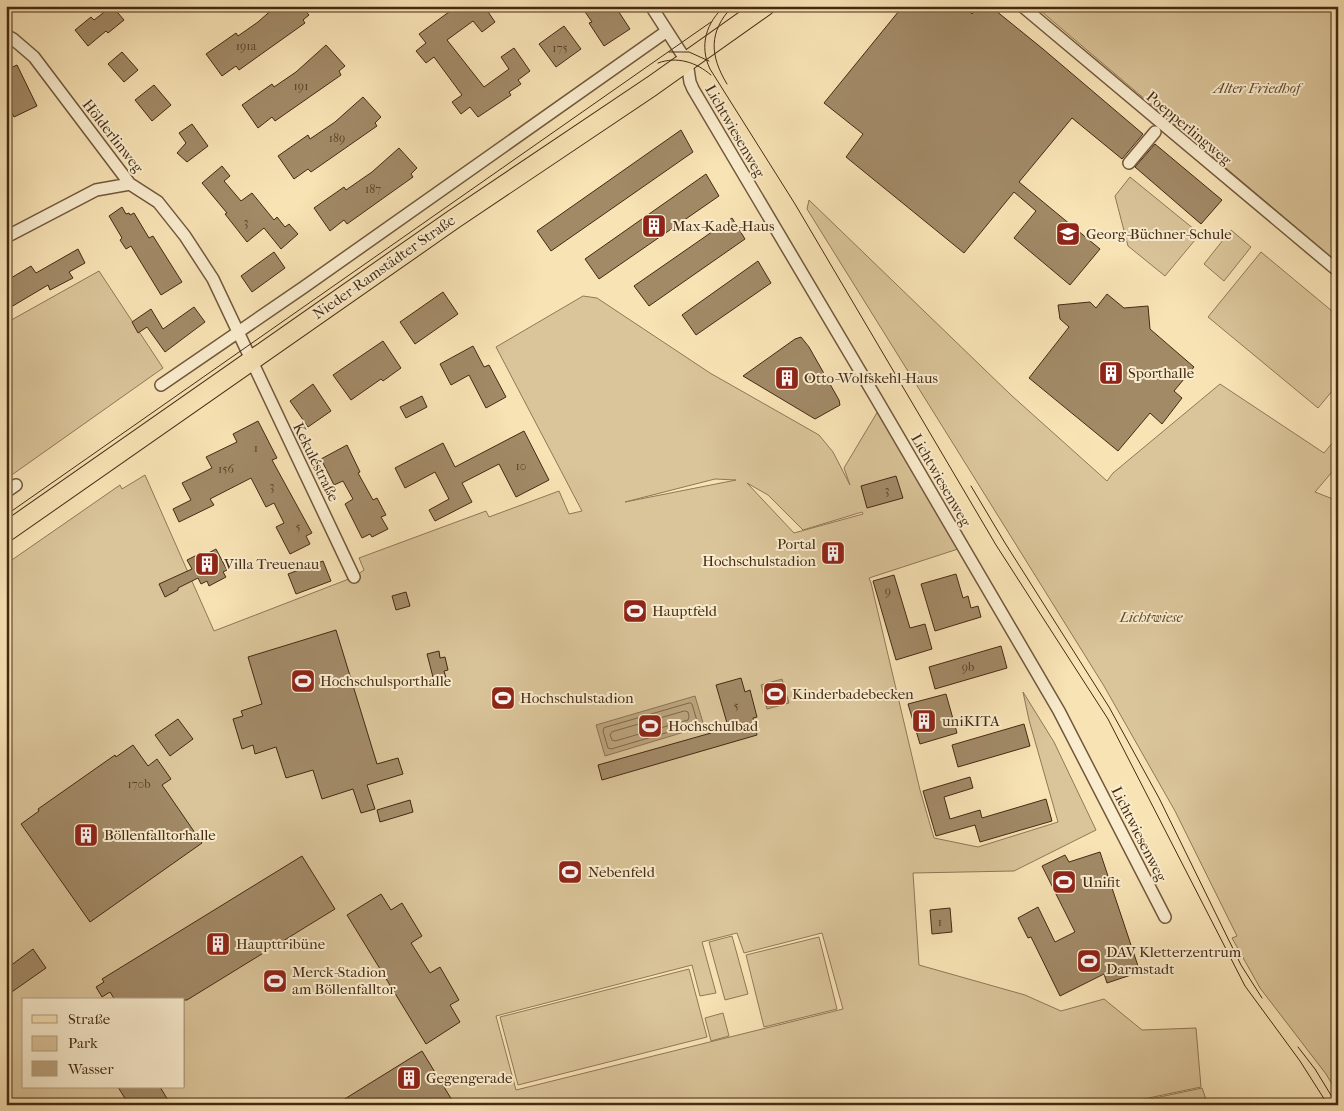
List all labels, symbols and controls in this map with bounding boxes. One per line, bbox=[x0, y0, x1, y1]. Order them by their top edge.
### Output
house number: 191a bbox=[236, 39, 257, 53]
house number: 175 bbox=[552, 41, 568, 55]
house number: 191 bbox=[294, 79, 308, 93]
park label: Alter Friedhof bbox=[1212, 79, 1304, 97]
street label: Lichtwiesenweg bbox=[701, 81, 769, 181]
street label: Poepperlingweg bbox=[1143, 87, 1236, 169]
street label: Hölderlinweg bbox=[79, 96, 148, 177]
house number: 189 bbox=[329, 131, 345, 145]
house number: 187 bbox=[365, 182, 381, 196]
street label: Nieder-Ramstädter Straße bbox=[309, 211, 459, 323]
building icon: Max-Kade-Haus bbox=[641, 213, 667, 239]
house number: 3 bbox=[244, 215, 249, 229]
place label: Max-Kade-Haus bbox=[672, 217, 775, 235]
school or university icon: Georg-Büchner-Schule bbox=[1055, 221, 1081, 247]
place label: Georg-Büchner-Schule bbox=[1086, 225, 1232, 243]
building icon: Sporthalle bbox=[1098, 360, 1124, 386]
place label: Sporthalle bbox=[1128, 364, 1195, 382]
building icon: Otto-Wolfskehl-Haus bbox=[774, 365, 800, 391]
place label: Otto-Wolfskehl-Haus bbox=[804, 369, 938, 387]
street label: Kekuléstraße bbox=[289, 420, 343, 505]
street label: Lichtwiesenweg bbox=[907, 430, 975, 530]
house number: 1 bbox=[254, 441, 258, 455]
house number: 10 bbox=[516, 459, 526, 473]
house number: 156 bbox=[218, 462, 234, 476]
house number: 3 bbox=[270, 479, 275, 493]
house number: 3 bbox=[885, 483, 890, 497]
house number: 5 bbox=[295, 520, 301, 534]
place label: Portal Hochschulstadion bbox=[702, 535, 816, 570]
building icon: Portal Hochschulstadion bbox=[820, 540, 846, 566]
building icon: Villa Treuenau bbox=[194, 551, 220, 577]
place label: Villa Treuenau bbox=[223, 555, 320, 573]
house number: 9 bbox=[885, 584, 891, 598]
sports icon: Hauptfeld bbox=[622, 598, 648, 624]
place label: Hauptfeld bbox=[652, 602, 718, 620]
park label: Lichtwiese bbox=[1118, 608, 1184, 626]
house number: 9b bbox=[962, 660, 974, 674]
sports icon: Hochschulsporthalle bbox=[290, 668, 316, 694]
place label: Hochschulsporthalle bbox=[320, 672, 452, 690]
sports icon: Kinderbadebecken bbox=[762, 681, 788, 707]
sports icon: Hochschulstadion bbox=[490, 685, 516, 711]
place label: Kinderbadebecken bbox=[792, 685, 914, 703]
place label: Hochschulstadion bbox=[520, 689, 634, 707]
house number: 5 bbox=[733, 699, 739, 713]
building icon: uniKITA bbox=[911, 708, 937, 734]
place label: uniKITA bbox=[941, 712, 1000, 730]
sports icon: Hochschulbad bbox=[637, 713, 663, 739]
place label: Hochschulbad bbox=[668, 717, 759, 735]
house number: 170b bbox=[128, 777, 150, 791]
street label: Lichtwiesenweg bbox=[1107, 784, 1171, 885]
building icon: Böllenfalltorhalle bbox=[73, 822, 99, 848]
place label: Böllenfalltorhalle bbox=[104, 826, 216, 844]
sports icon: Nebenfeld bbox=[557, 859, 583, 885]
place label: Nebenfeld bbox=[588, 863, 656, 881]
sports icon: Unifit bbox=[1051, 869, 1077, 895]
place label: Unifit bbox=[1082, 873, 1121, 891]
house number: 1 bbox=[938, 915, 942, 929]
building icon: Haupttribüne bbox=[205, 931, 231, 957]
place label: Haupttribüne bbox=[236, 935, 326, 953]
place label: DAV Kletterzentrum Darmstadt bbox=[1106, 943, 1242, 978]
sports icon: DAV Kletterzentrum Darmstadt bbox=[1076, 948, 1102, 974]
place label: Merck-Stadion am Böllenfalltor bbox=[292, 963, 396, 998]
sports icon: Merck-Stadion am Böllenfalltor bbox=[262, 968, 288, 994]
legend bbox=[22, 998, 185, 1088]
text: Straße bbox=[68, 1010, 111, 1028]
text: Park bbox=[68, 1034, 98, 1052]
text: Wasser bbox=[67, 1060, 114, 1078]
building icon: Gegengerade bbox=[396, 1065, 422, 1091]
place label: Gegengerade bbox=[426, 1069, 513, 1087]

